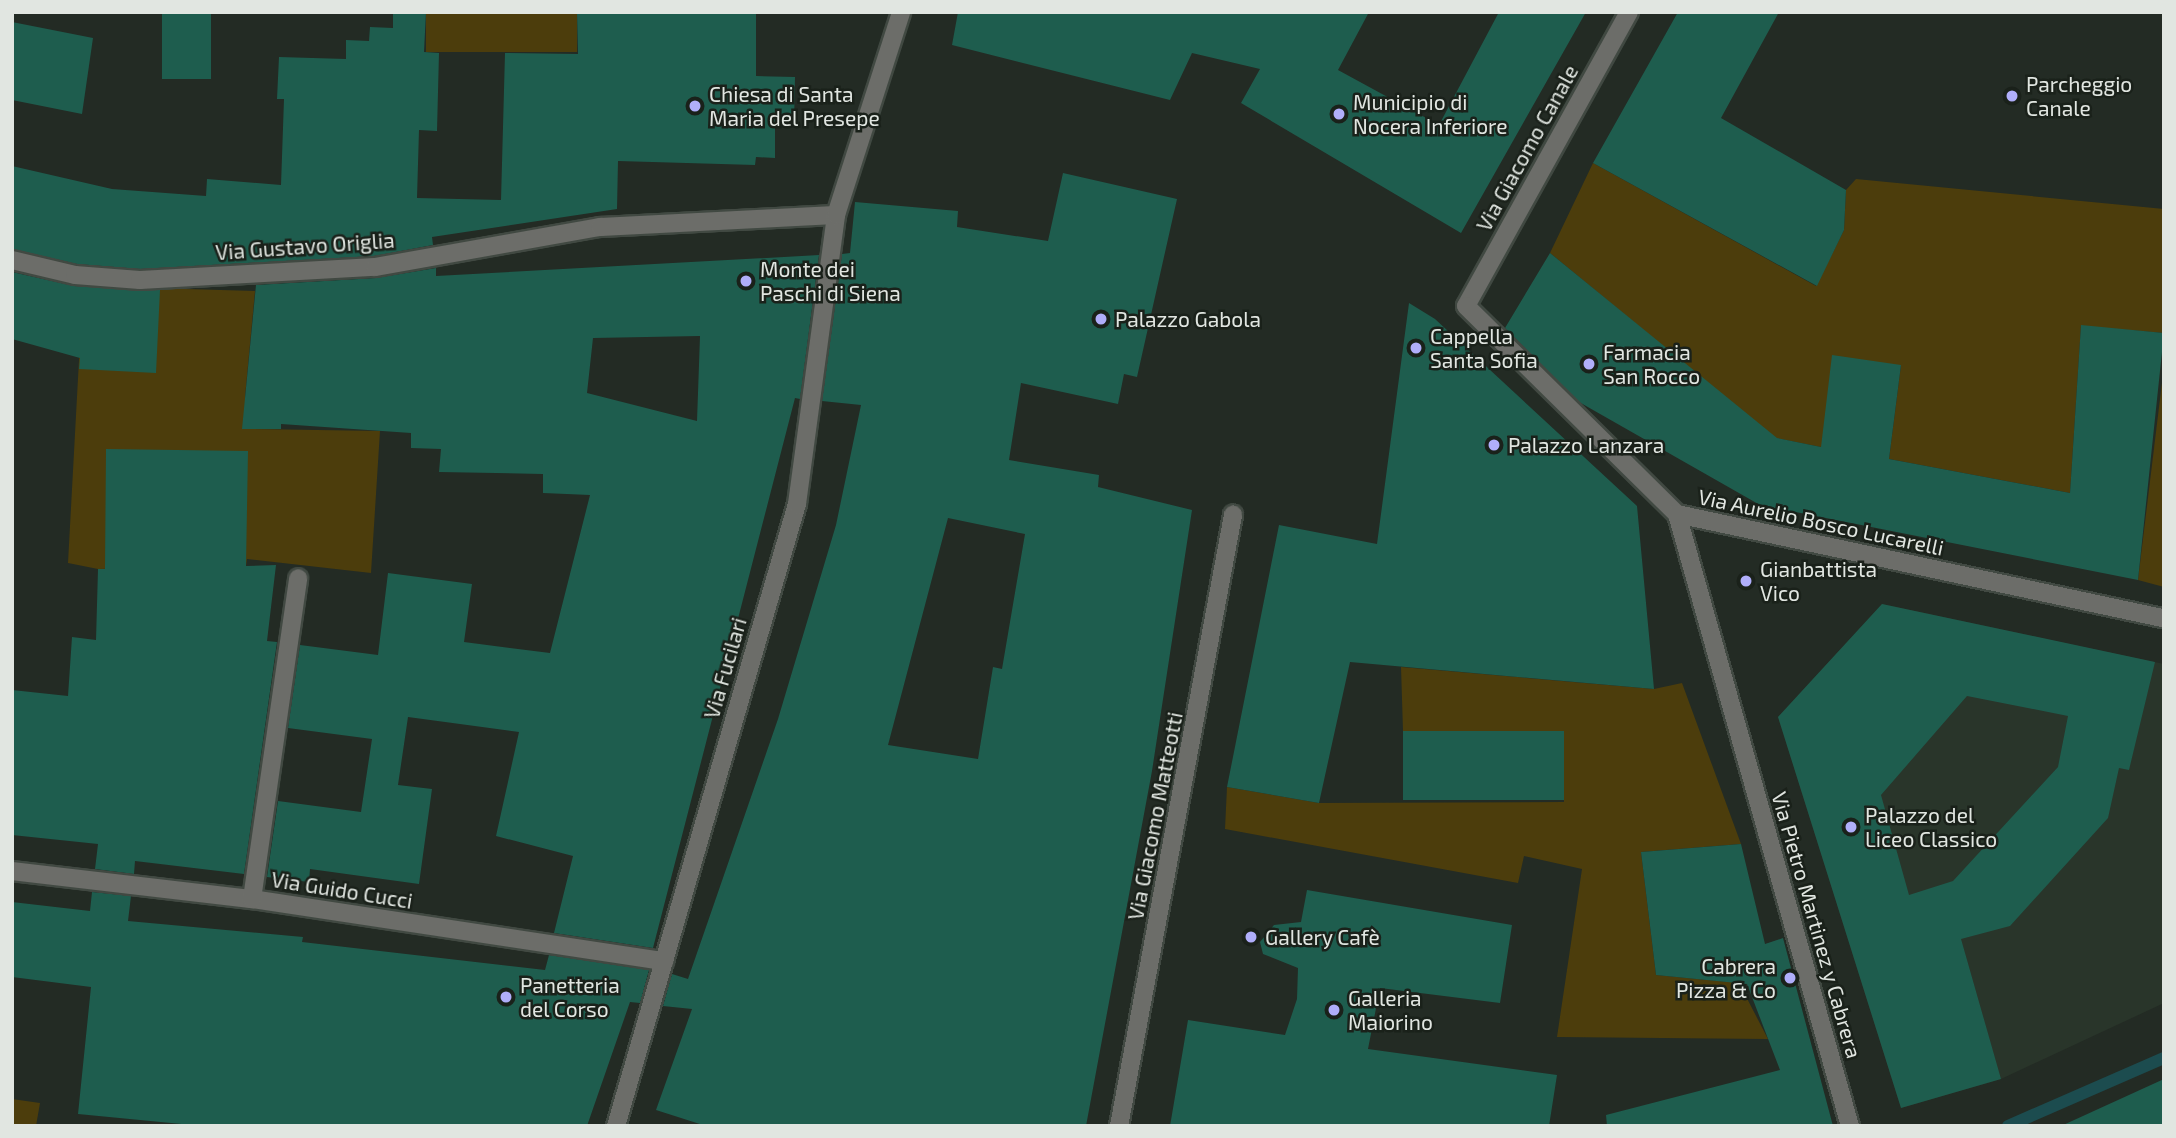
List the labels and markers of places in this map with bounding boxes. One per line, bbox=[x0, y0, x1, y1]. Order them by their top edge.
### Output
place label: Parcheggio Canale bbox=[2026, 71, 2132, 121]
place label: Chiesa di Santa Maria del Presepe bbox=[709, 81, 880, 131]
marker: Parcheggio Canale bbox=[2004, 88, 2020, 104]
place label: Municipio di Nocera Inferiore bbox=[1353, 89, 1508, 139]
marker: Chiesa di Santa Maria del Presepe bbox=[687, 98, 703, 114]
marker: Municipio di Nocera Inferiore bbox=[1331, 106, 1347, 122]
place label: Monte dei Paschi di Siena bbox=[760, 256, 901, 306]
marker: Monte dei Paschi di Siena bbox=[738, 273, 754, 289]
place label: Palazzo Gabola bbox=[1115, 306, 1261, 332]
marker: Palazzo Gabola bbox=[1093, 311, 1109, 327]
place label: Cappella Santa Sofia bbox=[1430, 323, 1538, 373]
place label: Farmacia San Rocco bbox=[1603, 339, 1700, 389]
marker: Cappella Santa Sofia bbox=[1408, 340, 1424, 356]
marker: Farmacia San Rocco bbox=[1581, 356, 1597, 372]
place label: Palazzo Lanzara bbox=[1508, 432, 1664, 458]
marker: Palazzo Lanzara bbox=[1486, 437, 1502, 453]
place label: Gianbattista Vico bbox=[1760, 556, 1877, 606]
marker: Gianbattista Vico bbox=[1738, 573, 1754, 589]
place label: Palazzo del Liceo Classico bbox=[1865, 802, 1997, 852]
marker: Palazzo del Liceo Classico bbox=[1843, 819, 1859, 835]
place label: Gallery Cafè bbox=[1265, 924, 1380, 950]
marker: Gallery Cafè bbox=[1243, 929, 1259, 945]
place label: Cabrera Pizza & Co bbox=[1676, 953, 1776, 1003]
marker: Cabrera Pizza & Co bbox=[1782, 970, 1798, 986]
place label: Panetteria del Corso bbox=[520, 972, 620, 1022]
place label: Galleria Maiorino bbox=[1348, 985, 1433, 1035]
marker: Panetteria del Corso bbox=[498, 989, 514, 1005]
marker: Galleria Maiorino bbox=[1326, 1002, 1342, 1018]

